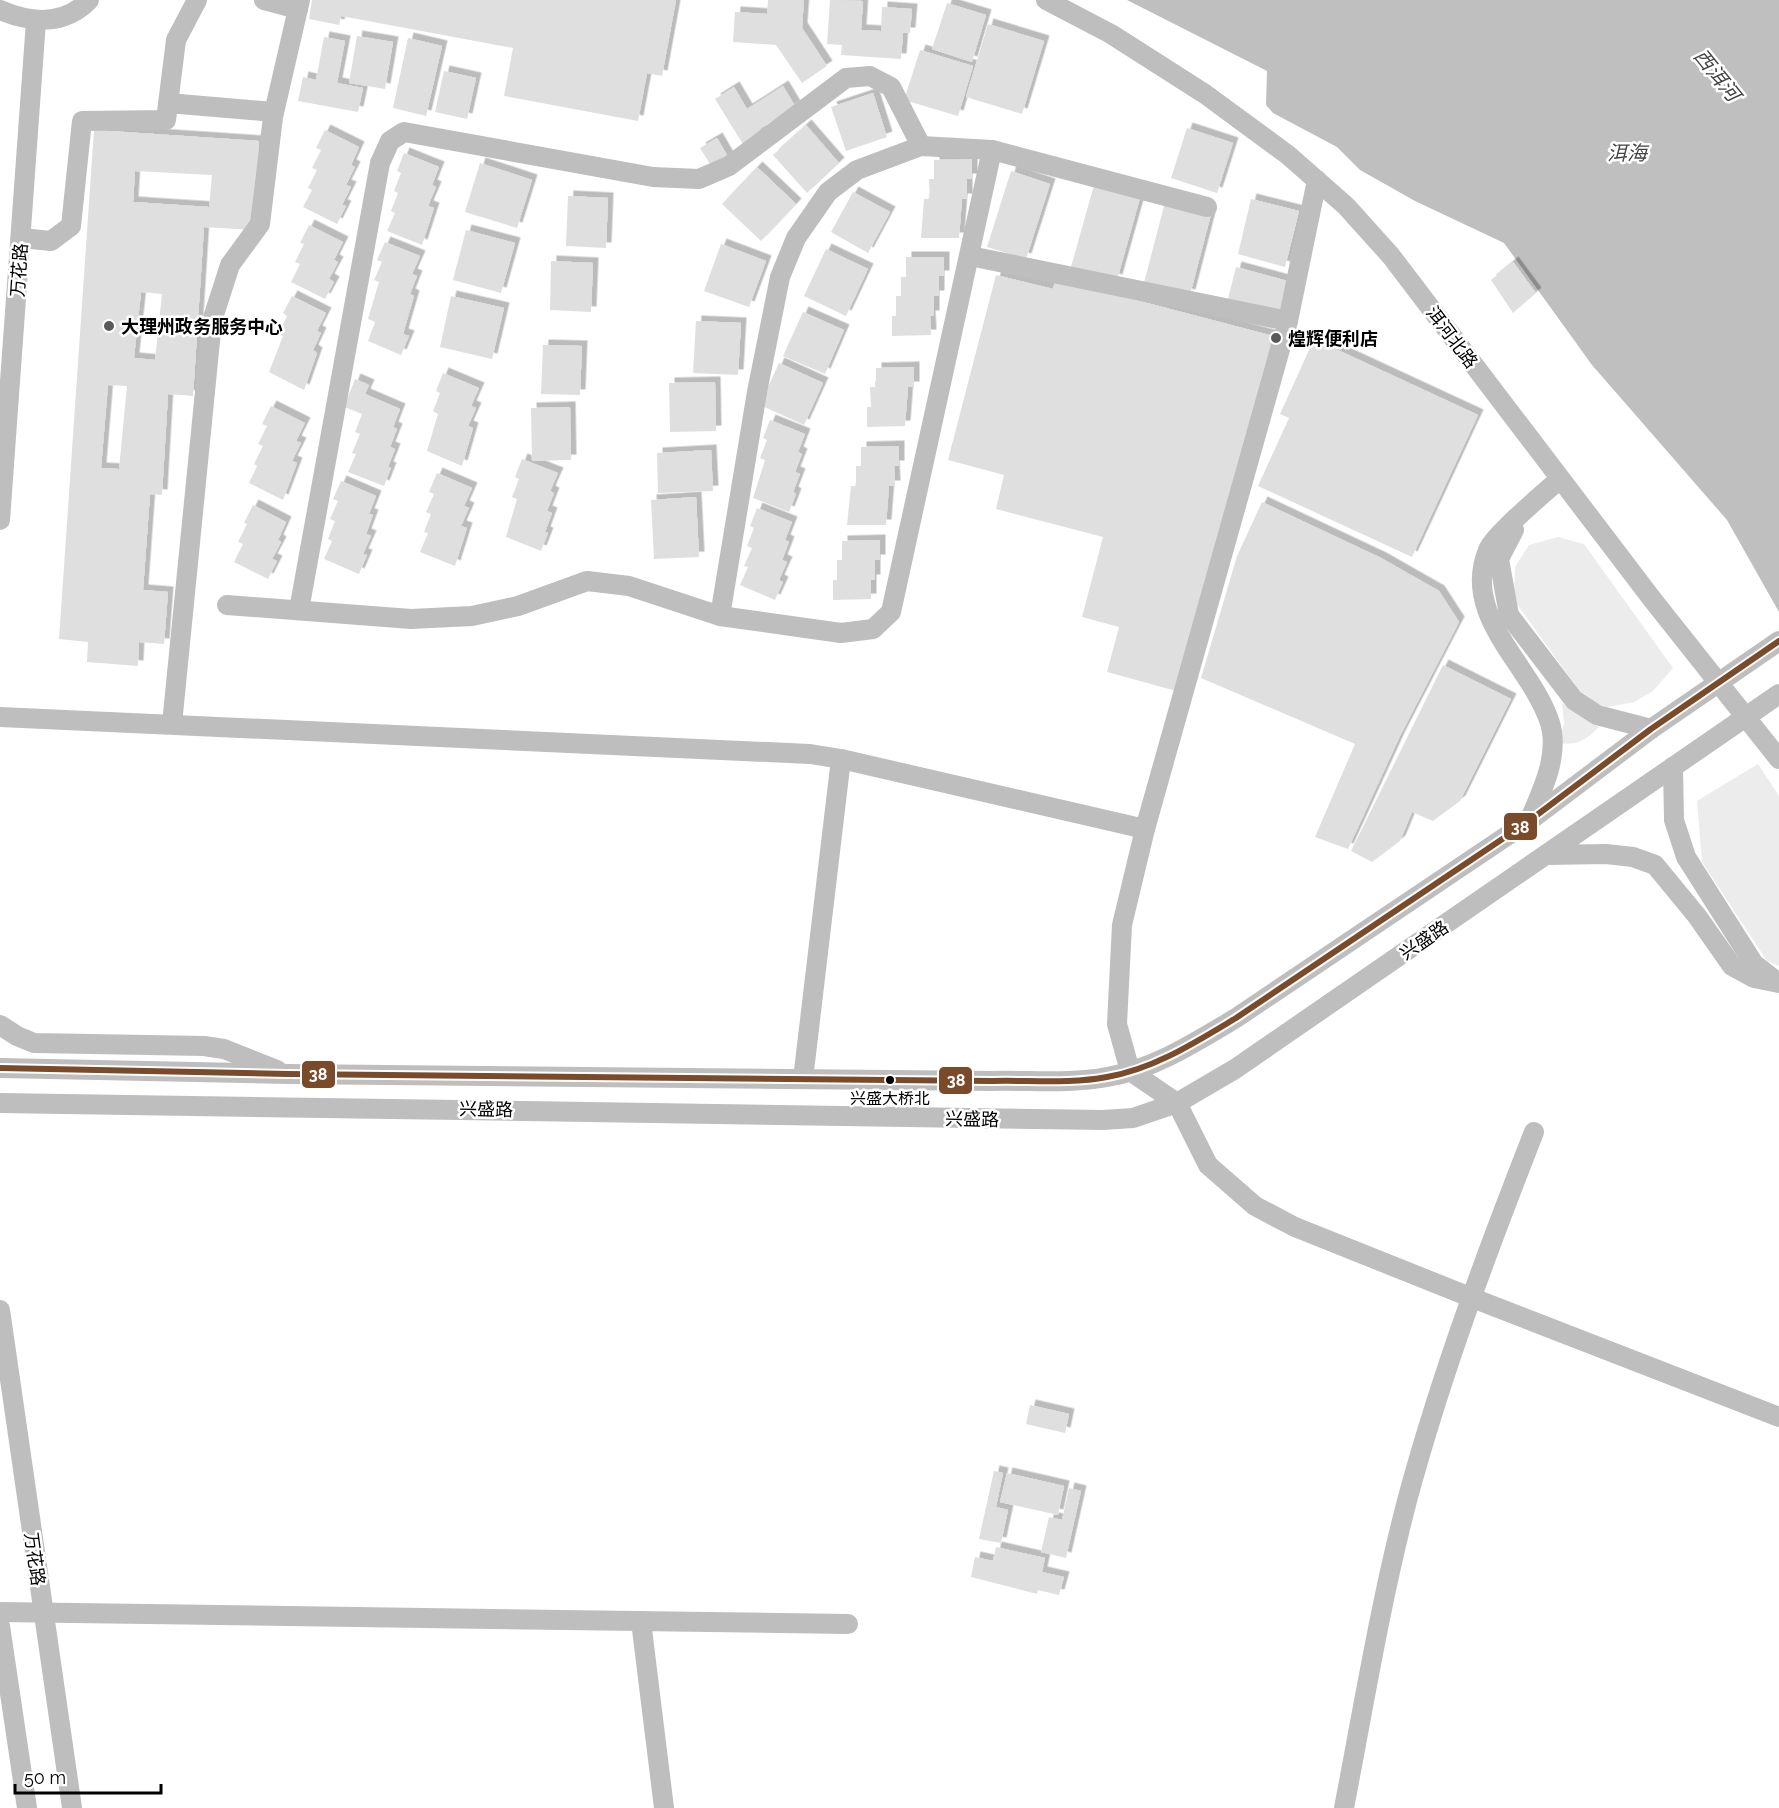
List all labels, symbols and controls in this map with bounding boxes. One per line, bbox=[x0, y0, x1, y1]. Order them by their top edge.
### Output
water label: 西洱河 bbox=[1689, 44, 1748, 109]
water label: 洱海 bbox=[1607, 141, 1650, 165]
street label: 万花路 bbox=[7, 242, 31, 298]
street label: 洱河北路 bbox=[1422, 302, 1482, 372]
place label: 大理州政务服务中心 bbox=[121, 316, 283, 337]
marker: 大理州政务服务中心 bbox=[102, 319, 116, 333]
place label: 煌辉便利店 bbox=[1288, 328, 1378, 349]
marker: 煌辉便利店 bbox=[1269, 331, 1283, 345]
line badge: 38 bbox=[1503, 812, 1538, 841]
text: 38 bbox=[1511, 818, 1529, 837]
street label: 兴盛路 bbox=[1396, 916, 1452, 964]
line badge: 38 bbox=[301, 1060, 336, 1089]
text: 38 bbox=[309, 1065, 327, 1084]
line badge: 38 bbox=[938, 1066, 973, 1095]
text: 38 bbox=[947, 1071, 965, 1090]
marker: 兴盛大桥北 bbox=[884, 1074, 896, 1086]
place label: 兴盛大桥北 bbox=[850, 1089, 930, 1108]
street label: 兴盛路 bbox=[459, 1098, 513, 1120]
street label: 兴盛路 bbox=[945, 1108, 999, 1130]
street label: 万花路 bbox=[21, 1531, 49, 1587]
scale bar bbox=[15, 1757, 160, 1795]
text: 50 m bbox=[24, 1767, 66, 1788]

